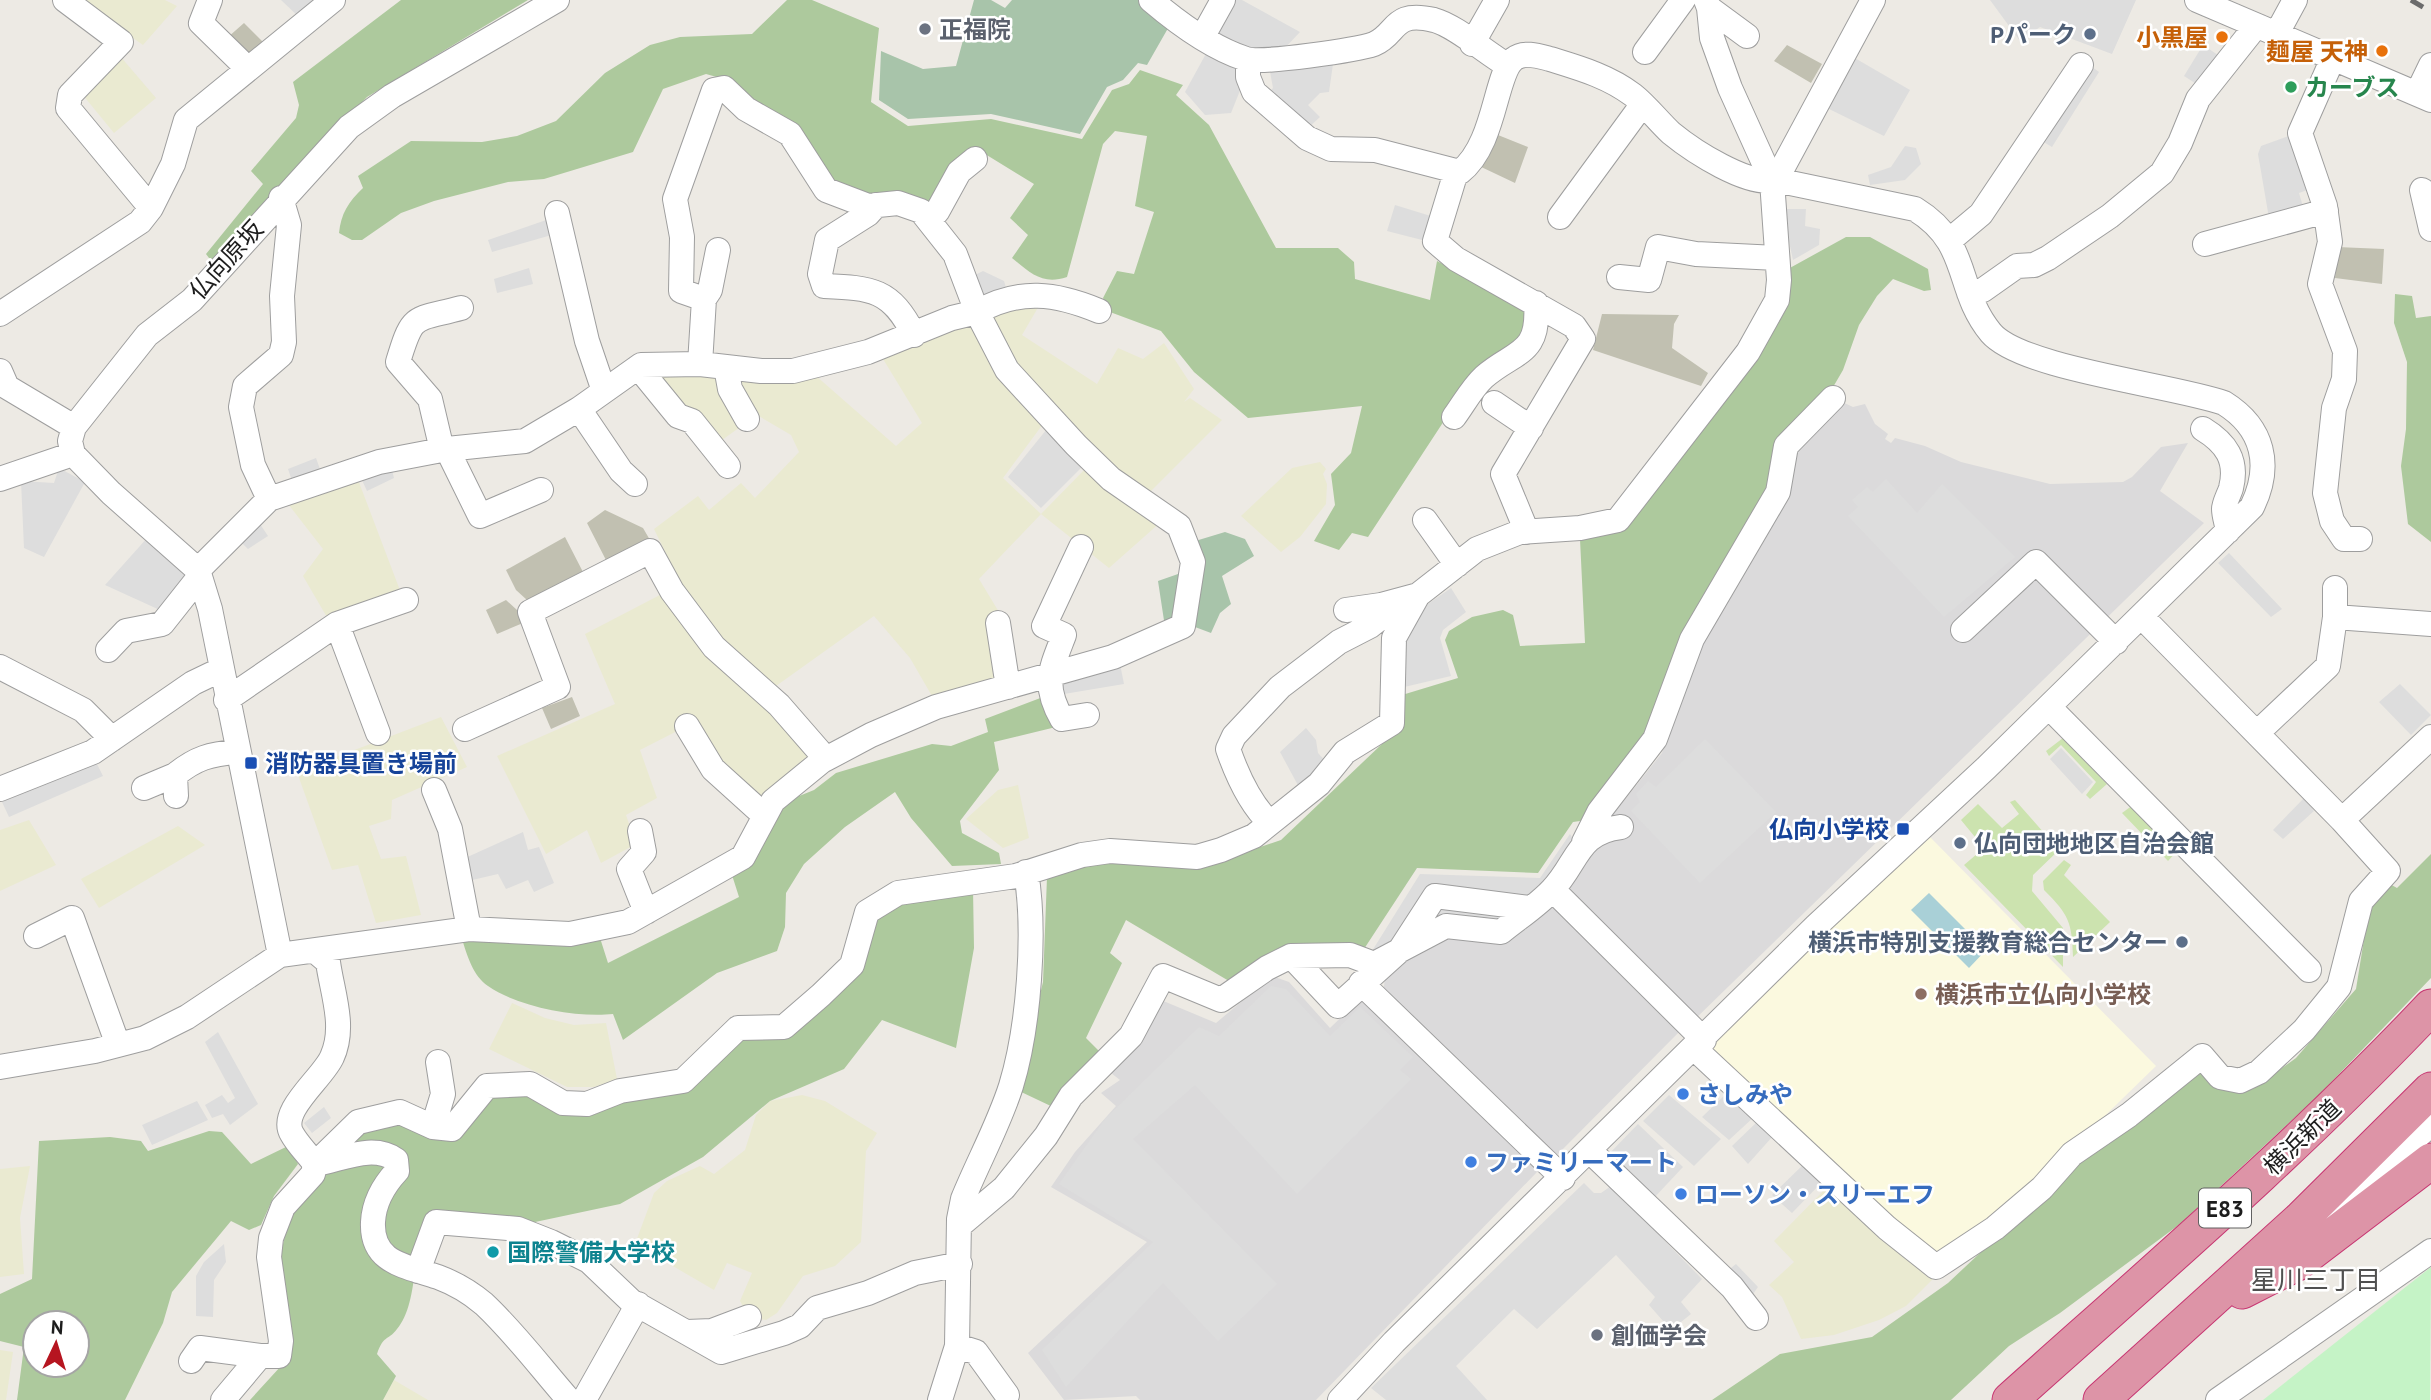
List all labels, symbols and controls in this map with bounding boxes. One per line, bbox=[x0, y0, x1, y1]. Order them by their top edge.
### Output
place label: 正福院 bbox=[939, 14, 1011, 45]
place label: Pパーク bbox=[1990, 19, 2076, 50]
marker: 正福院 bbox=[917, 21, 933, 37]
place label: 小黒屋 bbox=[2136, 22, 2208, 53]
marker: Pパーク bbox=[2082, 26, 2098, 42]
marker: 小黒屋 bbox=[2214, 29, 2230, 45]
place label: 麺屋 天神 bbox=[2266, 36, 2368, 67]
marker: 麺屋 天神 bbox=[2374, 43, 2390, 59]
place label: カーブス bbox=[2305, 72, 2400, 103]
marker: カーブス bbox=[2283, 79, 2299, 95]
street label: 仏向原坂 bbox=[182, 214, 270, 306]
place label: 消防器具置き場前 bbox=[265, 748, 457, 779]
marker: 消防器具置き場前 bbox=[243, 755, 259, 771]
place label: 仏向小学校 bbox=[1769, 814, 1889, 845]
marker: 仏向小学校 bbox=[1895, 821, 1911, 837]
place label: 仏向団地地区自治会館 bbox=[1974, 828, 2214, 859]
marker: 仏向団地地区自治会館 bbox=[1952, 835, 1968, 851]
place label: 横浜市特別支援教育総合センター bbox=[1808, 927, 2168, 958]
marker: 横浜市特別支援教育総合センター bbox=[2174, 934, 2190, 950]
place label: 横浜市立仏向小学校 bbox=[1935, 979, 2151, 1010]
marker: 横浜市立仏向小学校 bbox=[1913, 986, 1929, 1002]
place label: さしみや bbox=[1697, 1079, 1793, 1110]
marker: さしみや bbox=[1675, 1086, 1691, 1102]
street label: 横浜新道 bbox=[2257, 1093, 2347, 1181]
place label: ファミリーマート bbox=[1485, 1147, 1677, 1178]
marker: ファミリーマート bbox=[1463, 1154, 1479, 1170]
place label: ローソン・スリーエフ bbox=[1695, 1179, 1935, 1210]
marker: ローソン・スリーエフ bbox=[1673, 1186, 1689, 1202]
road number: E83 bbox=[2199, 1189, 2251, 1228]
place label: 国際警備大学校 bbox=[507, 1237, 675, 1268]
marker: 国際警備大学校 bbox=[485, 1244, 501, 1260]
district label: 星川三丁目 bbox=[2251, 1263, 2381, 1296]
north arrow bbox=[21, 1309, 91, 1379]
text: N bbox=[50, 1315, 64, 1339]
place label: 創価学会 bbox=[1611, 1320, 1707, 1351]
marker: 創価学会 bbox=[1589, 1327, 1605, 1343]

